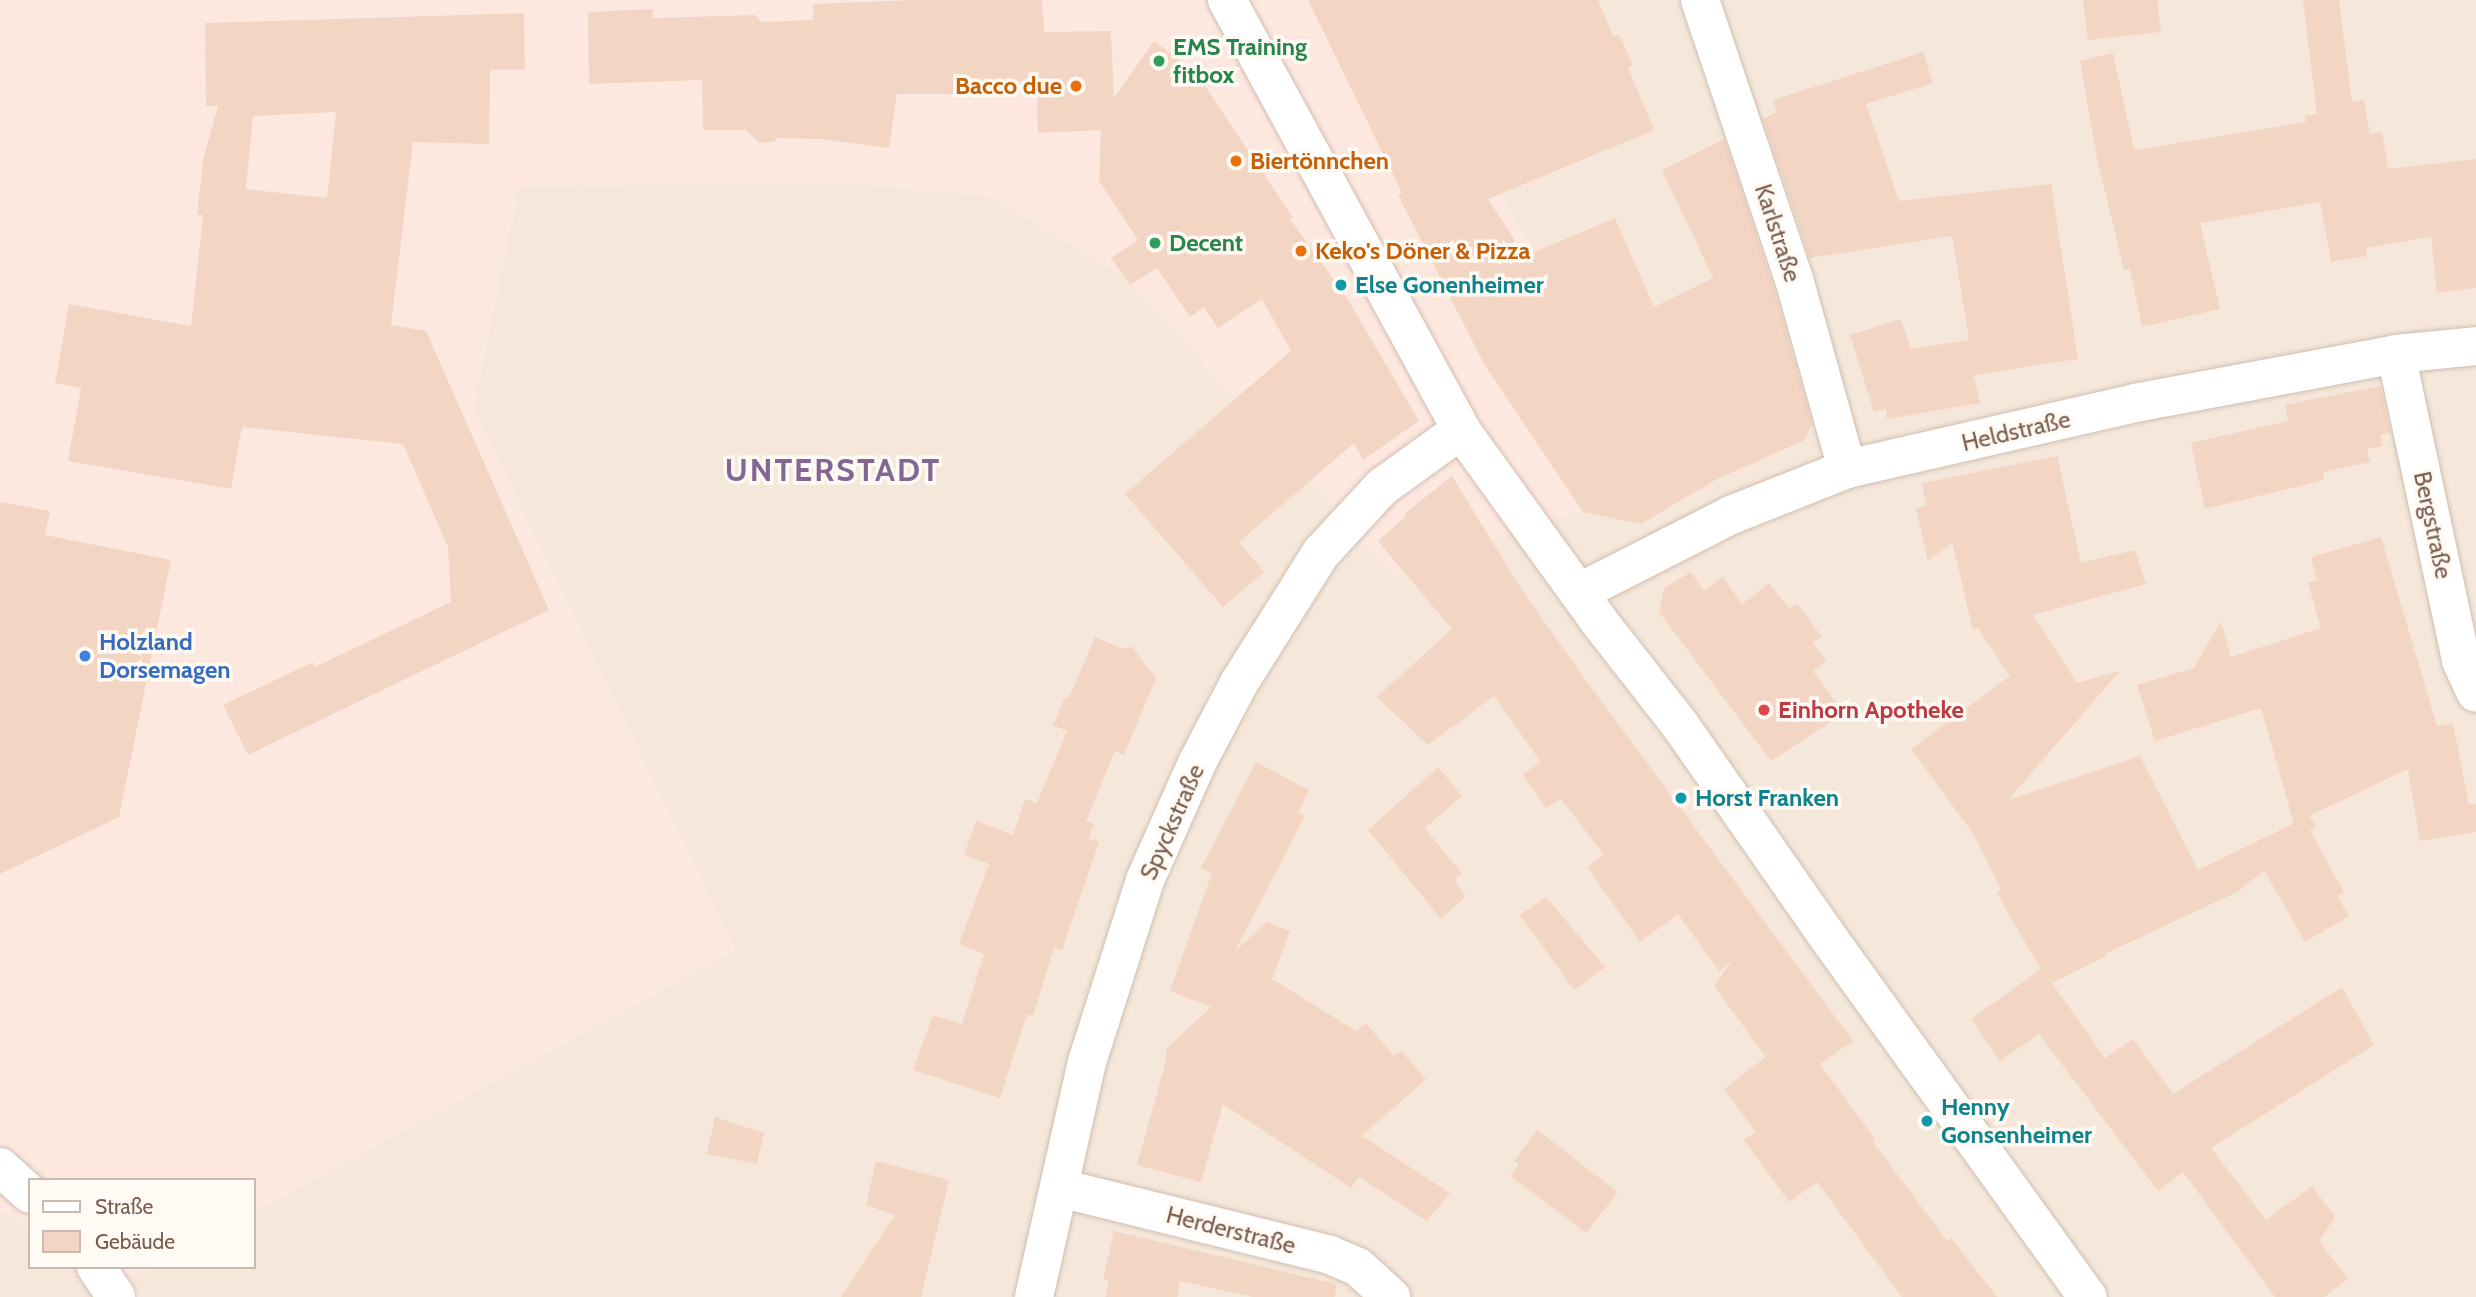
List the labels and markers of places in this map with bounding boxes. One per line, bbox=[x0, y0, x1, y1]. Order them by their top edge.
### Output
place label: EMS Training fitbox bbox=[1173, 33, 1307, 89]
marker: EMS Training fitbox bbox=[1151, 53, 1167, 69]
place label: Bacco due bbox=[955, 72, 1062, 100]
marker: Bacco due bbox=[1068, 78, 1084, 94]
place label: Biertönnchen bbox=[1250, 147, 1389, 175]
marker: Biertönnchen bbox=[1228, 153, 1244, 169]
place label: Decent bbox=[1169, 229, 1243, 257]
marker: Decent bbox=[1147, 235, 1163, 251]
place label: Keko's Döner & Pizza bbox=[1315, 237, 1530, 265]
marker: Keko's Döner & Pizza bbox=[1293, 243, 1309, 259]
place label: Else Gonenheimer bbox=[1355, 271, 1544, 299]
marker: Else Gonenheimer bbox=[1333, 277, 1349, 293]
place label: Holzland Dorsemagen bbox=[99, 628, 231, 684]
marker: Holzland Dorsemagen bbox=[77, 648, 93, 664]
place label: Einhorn Apotheke bbox=[1778, 696, 1964, 724]
marker: Einhorn Apotheke bbox=[1756, 702, 1772, 718]
place label: Horst Franken bbox=[1695, 784, 1839, 812]
marker: Horst Franken bbox=[1673, 790, 1689, 806]
place label: Henny Gonsenheimer bbox=[1941, 1093, 2092, 1149]
marker: Henny Gonsenheimer bbox=[1919, 1113, 1935, 1129]

